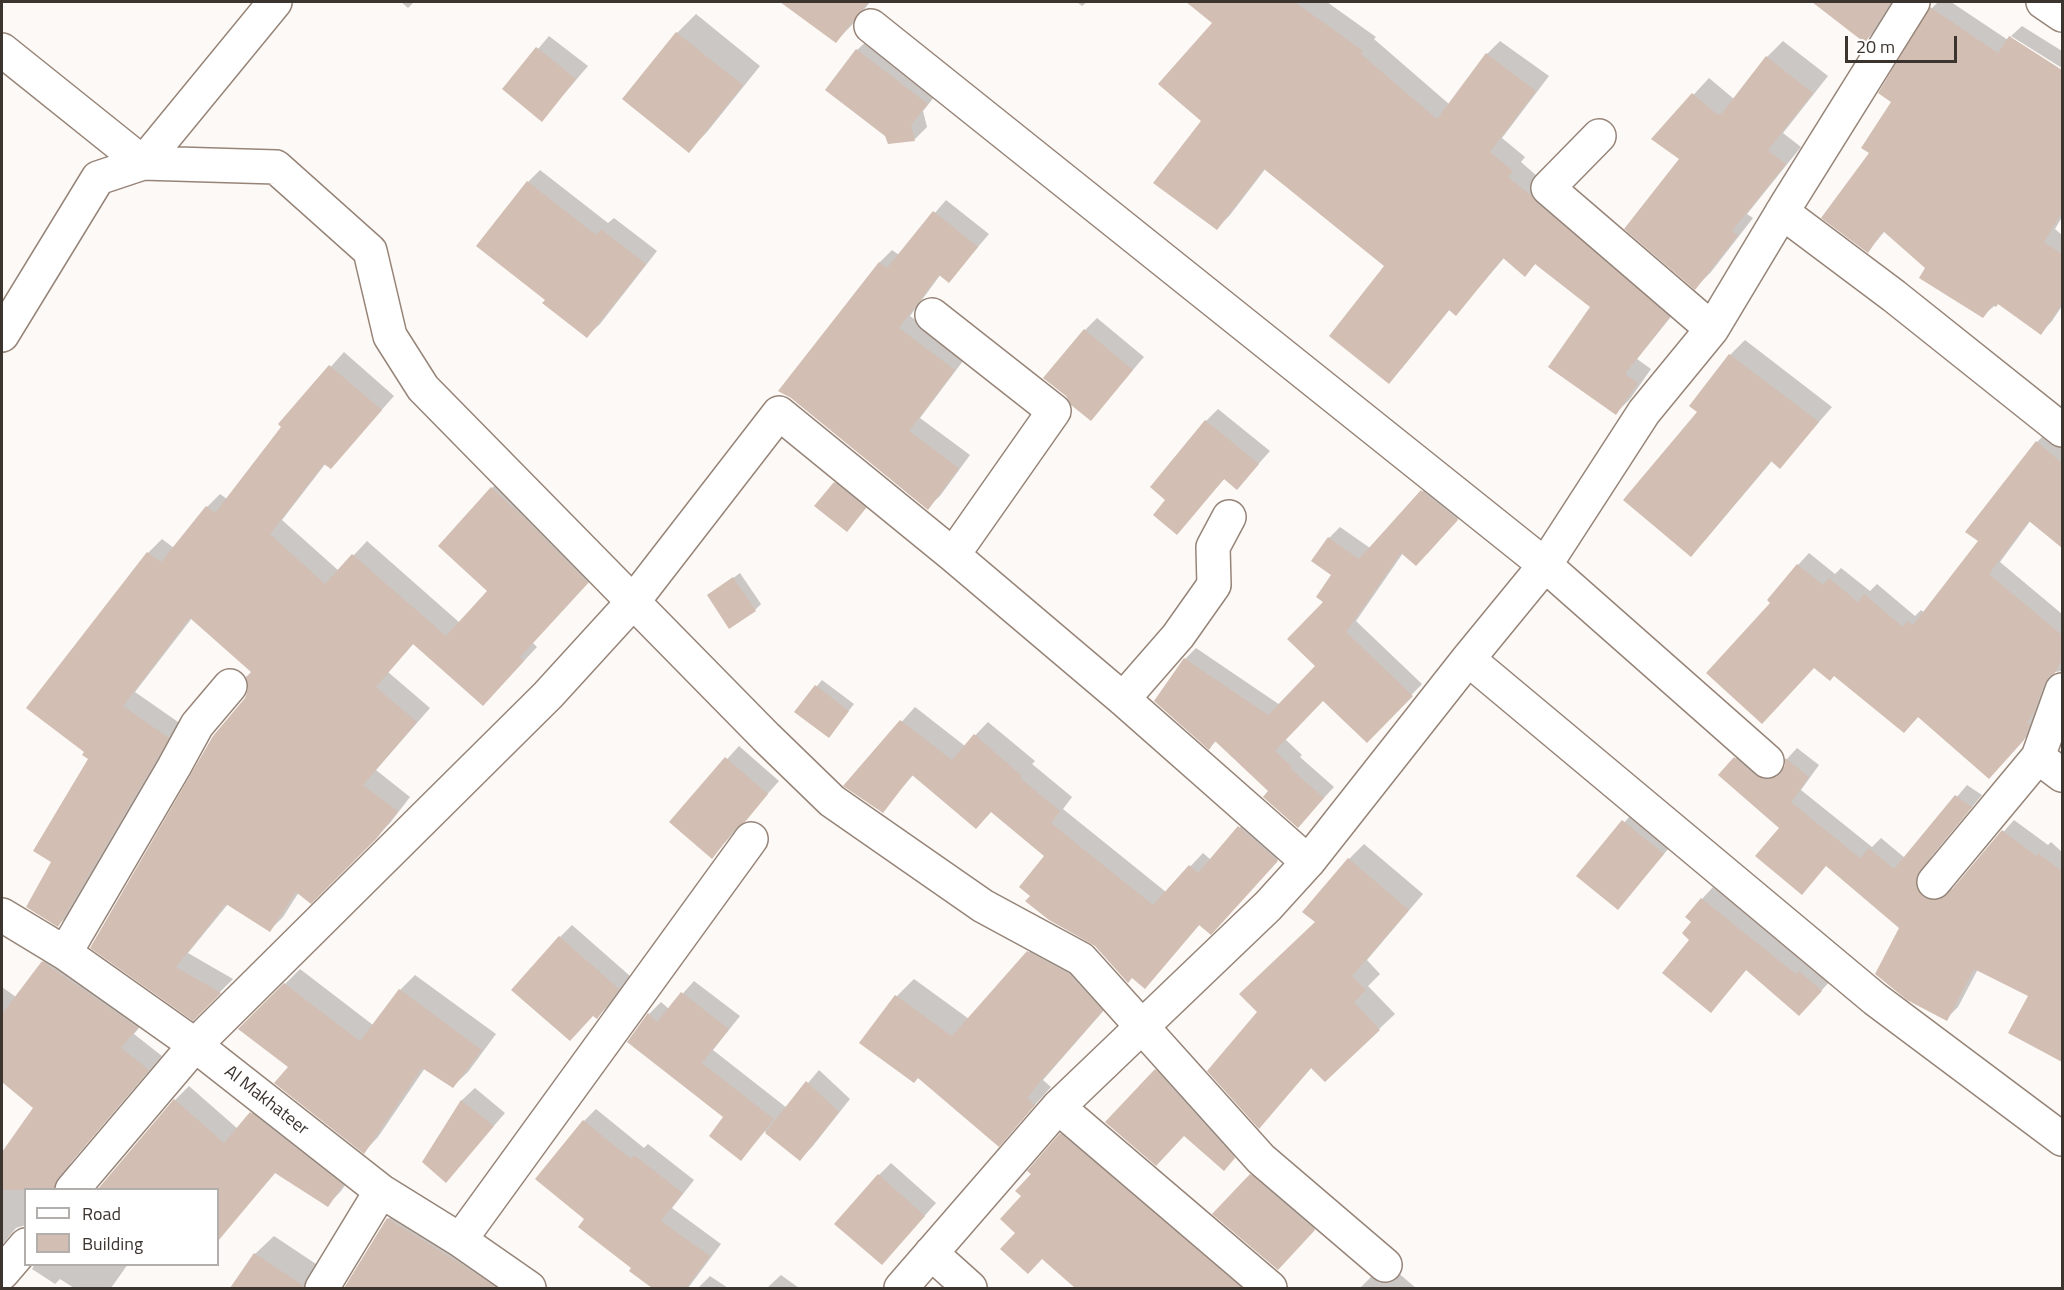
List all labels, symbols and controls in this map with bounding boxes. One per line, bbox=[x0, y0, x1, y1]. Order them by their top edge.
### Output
scale bar bbox=[1848, 24, 1960, 62]
text: 20 m bbox=[1856, 33, 1895, 60]
street label: Al Makhateer bbox=[220, 1061, 312, 1141]
legend bbox=[24, 1188, 219, 1266]
text: Road bbox=[82, 1200, 121, 1227]
text: Building bbox=[82, 1230, 143, 1257]

